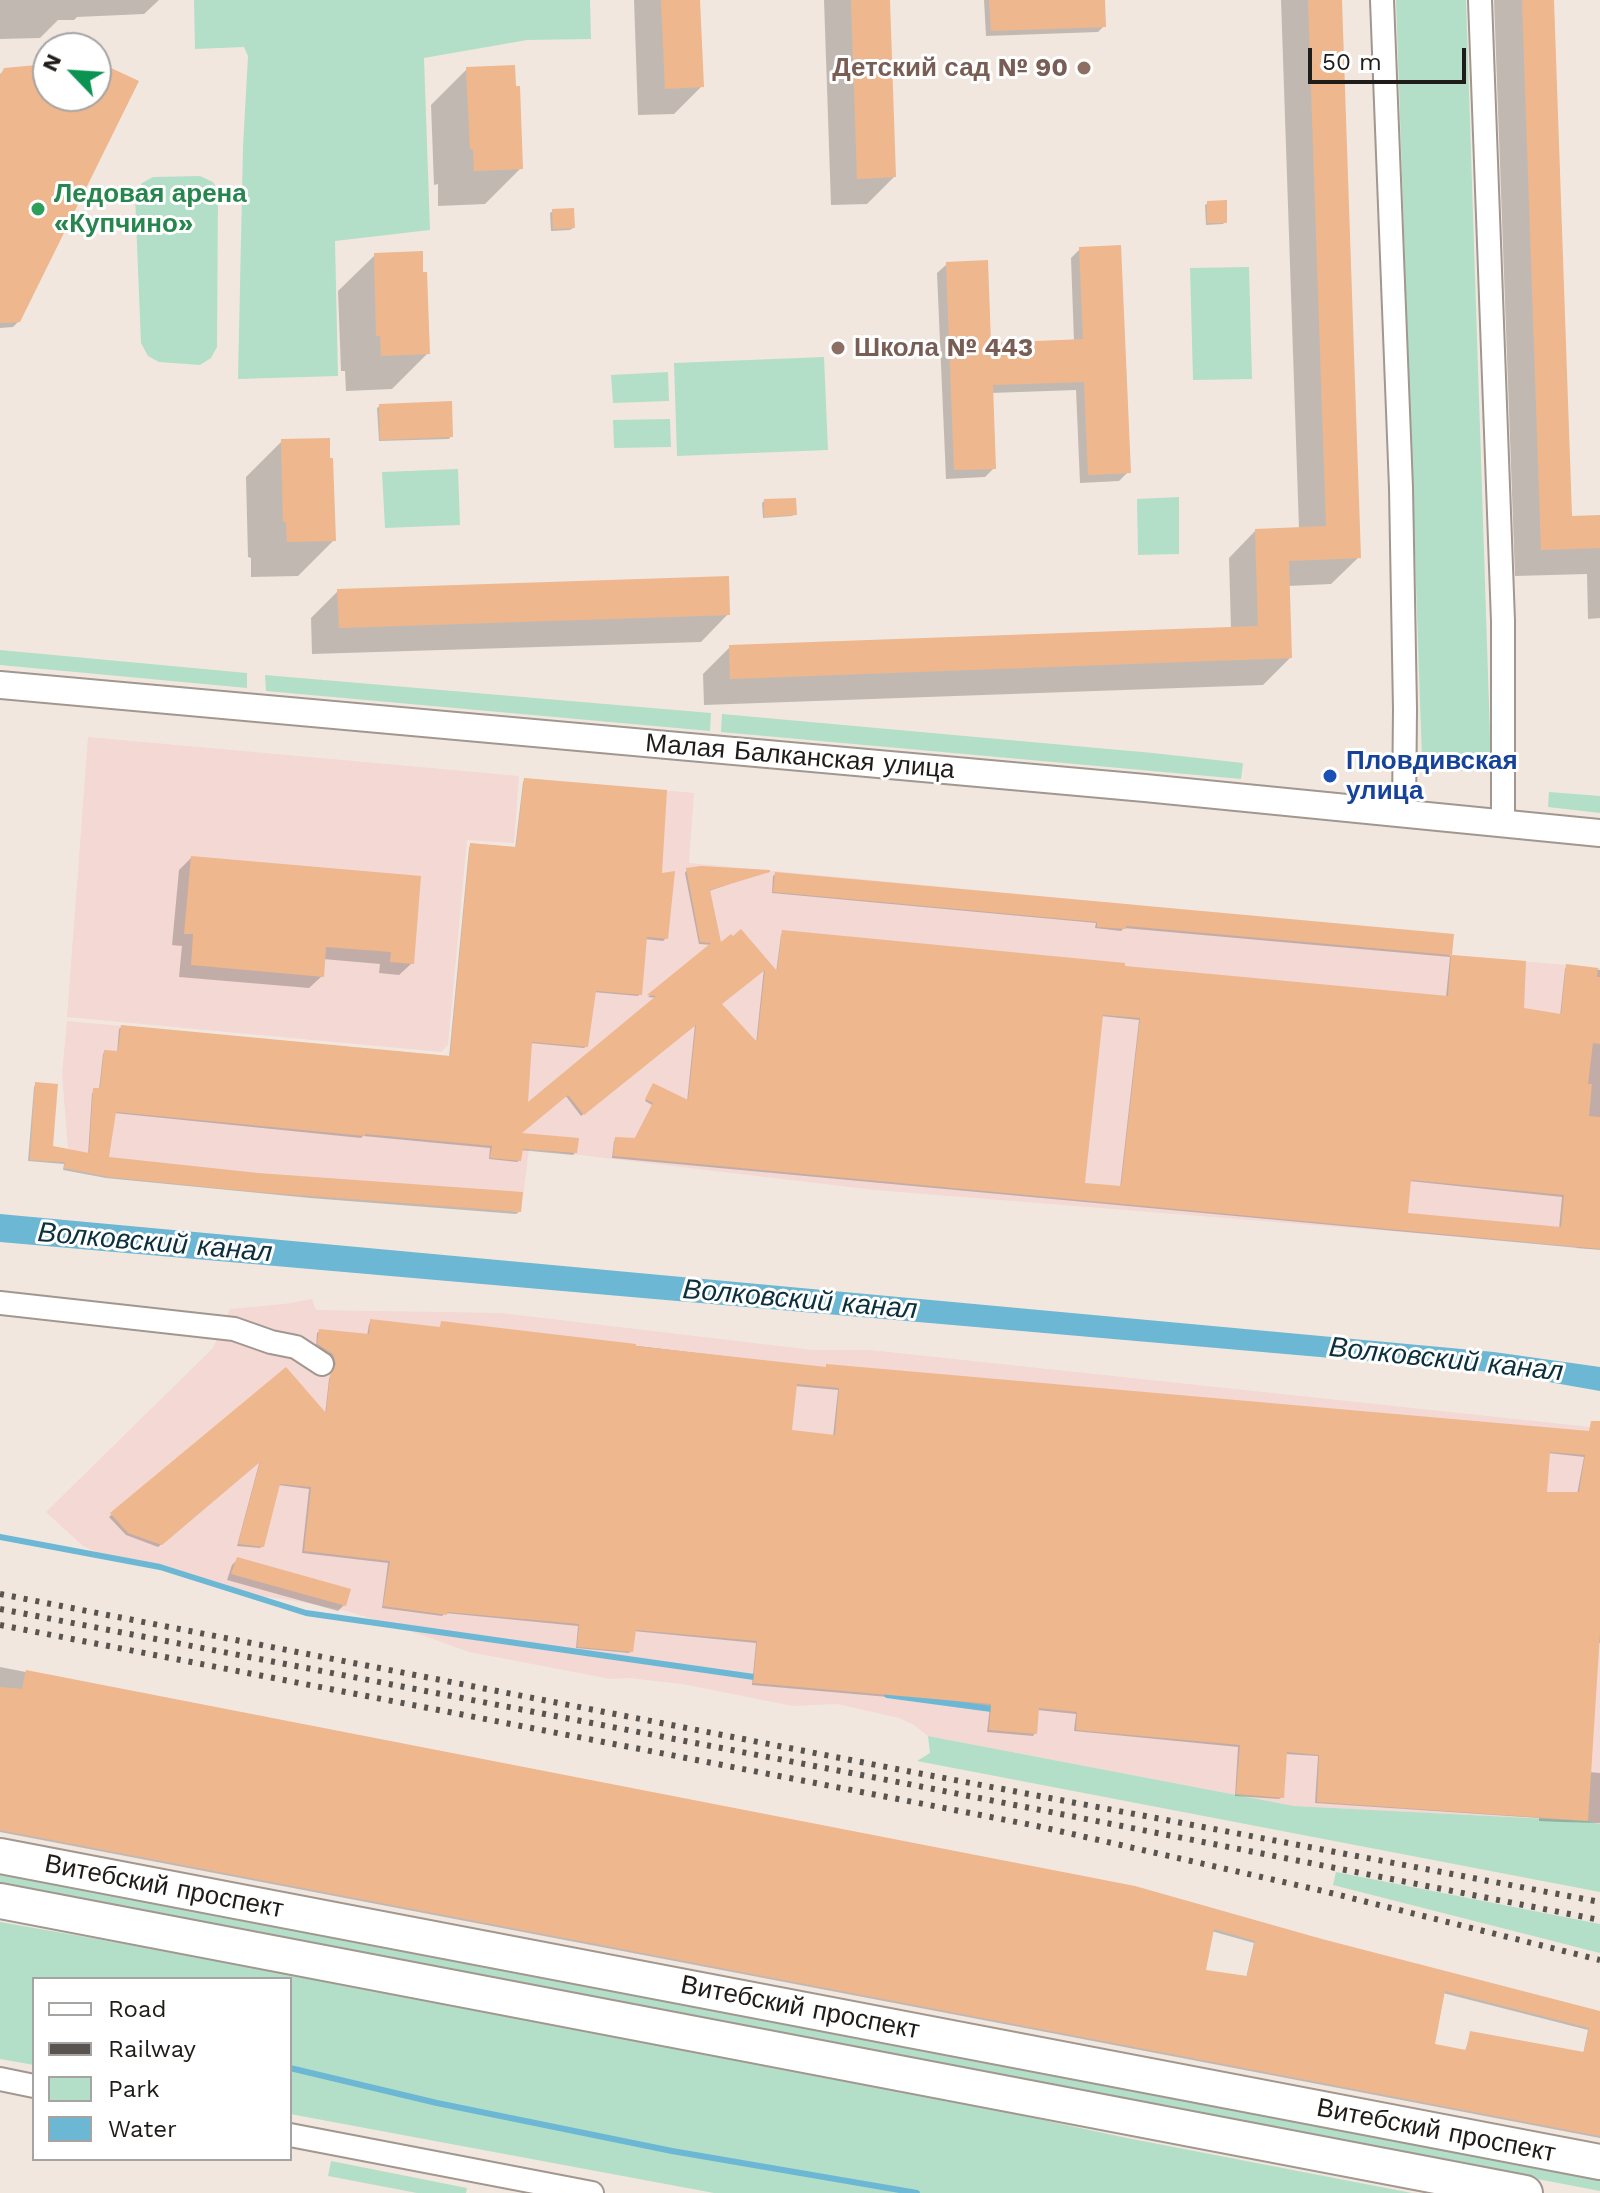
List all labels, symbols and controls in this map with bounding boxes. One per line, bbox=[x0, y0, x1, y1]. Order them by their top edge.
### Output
north arrow bbox=[32, 32, 112, 112]
scale bar bbox=[1312, 32, 1470, 82]
text: 50 m bbox=[1322, 48, 1382, 76]
text: N bbox=[37, 50, 66, 75]
place label: Детский сад № 90 bbox=[832, 52, 1068, 84]
marker: Детский сад № 90 bbox=[1075, 59, 1093, 77]
place label: Ледовая арена «Купчино» bbox=[54, 178, 247, 240]
marker: Ледовая арена «Купчино» bbox=[29, 200, 47, 218]
place label: Школа № 443 bbox=[854, 332, 1033, 364]
marker: Школа № 443 bbox=[829, 339, 847, 357]
street label: Малая Балканская улица bbox=[644, 728, 956, 786]
place label: Пловдивская улица bbox=[1346, 745, 1518, 806]
marker: Пловдивская улица bbox=[1321, 767, 1339, 785]
water label: Волковский канал bbox=[36, 1216, 274, 1270]
water label: Волковский канал bbox=[681, 1273, 919, 1327]
water label: Волковский канал bbox=[1327, 1331, 1565, 1389]
street label: Витебский проспект bbox=[42, 1849, 286, 1925]
street label: Витебский проспект bbox=[678, 1970, 922, 2046]
legend bbox=[32, 1977, 292, 2161]
text: Road bbox=[108, 1995, 167, 2023]
text: Railway bbox=[108, 2035, 196, 2063]
text: Park bbox=[108, 2075, 160, 2103]
street label: Витебский проспект bbox=[1314, 2093, 1558, 2169]
text: Water bbox=[108, 2115, 177, 2143]

